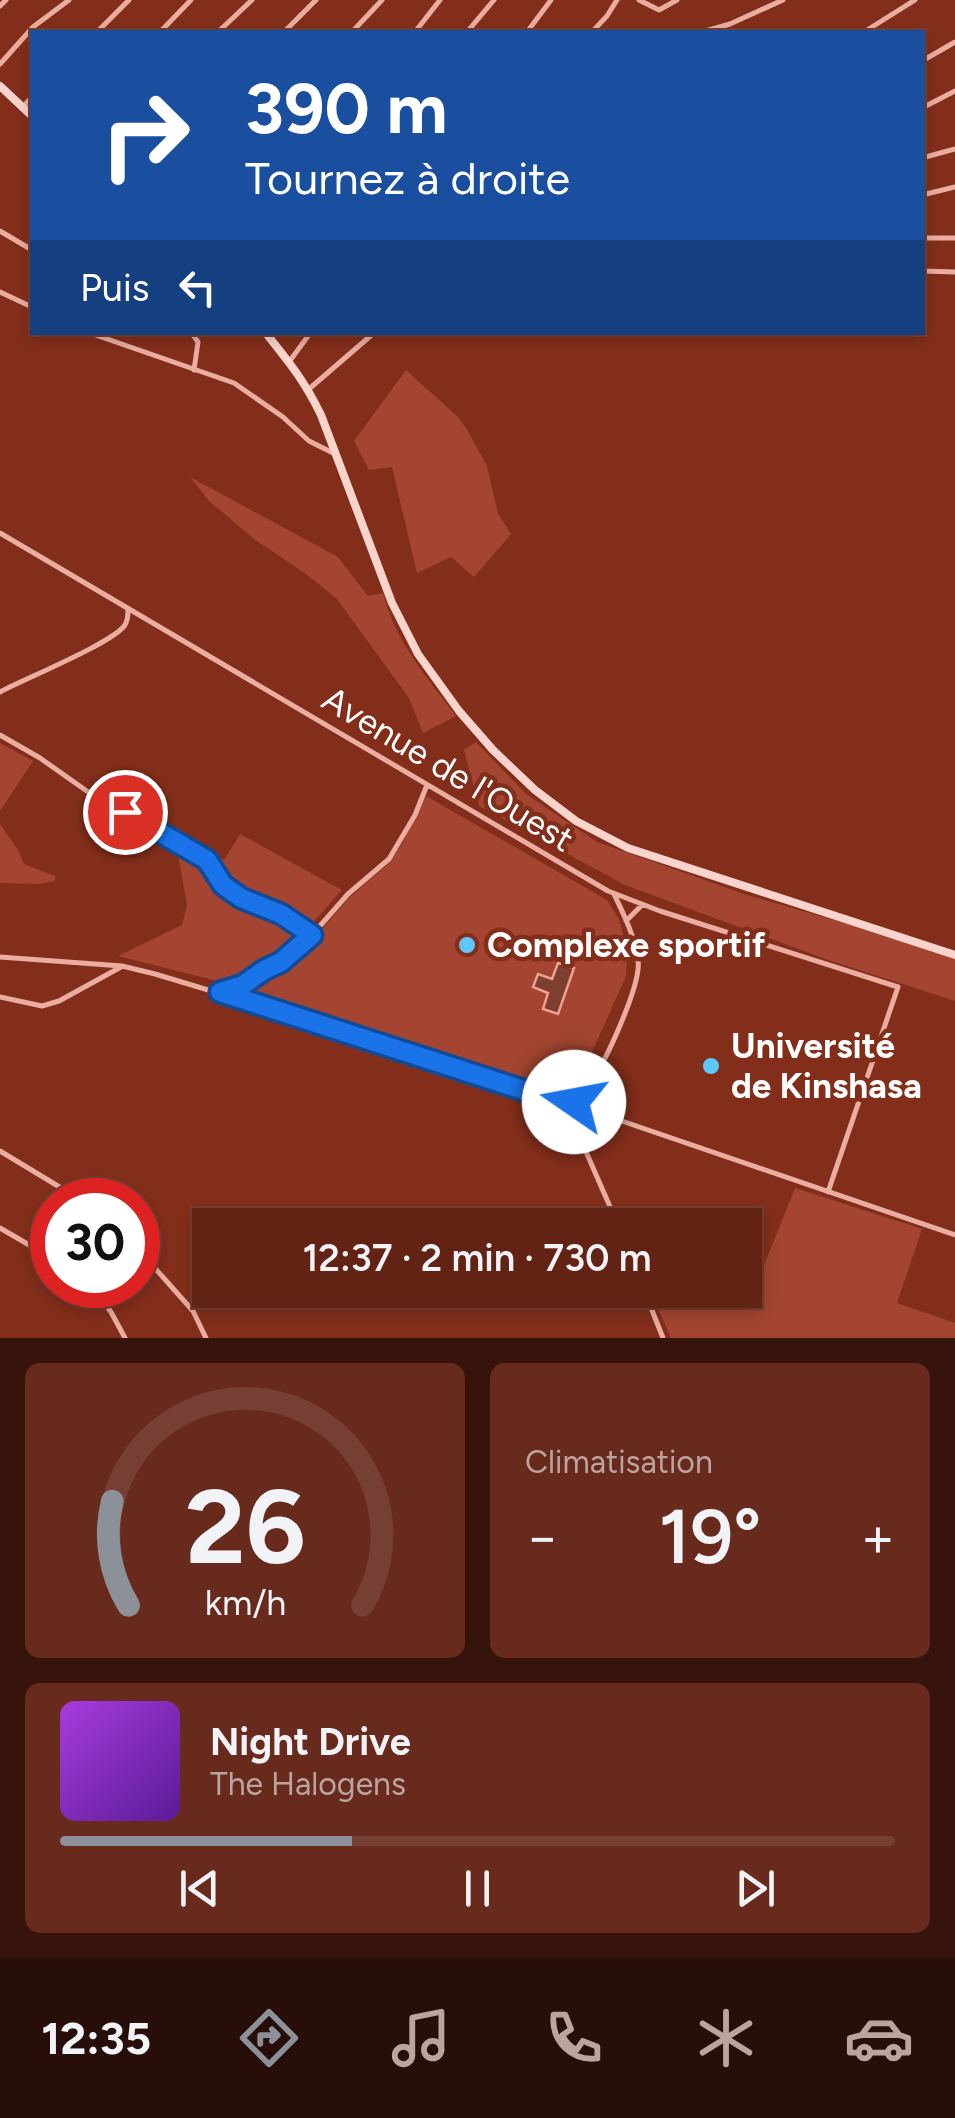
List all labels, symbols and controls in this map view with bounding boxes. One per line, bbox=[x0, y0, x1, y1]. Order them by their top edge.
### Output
text: 390 m bbox=[245, 66, 448, 151]
icon: right bbox=[80, 70, 210, 200]
text: Tournez à droite bbox=[245, 151, 570, 205]
icon: left bbox=[170, 260, 225, 315]
text: Puis bbox=[80, 265, 150, 311]
street label: Avenue de l'Ouest bbox=[315, 678, 581, 860]
pin bbox=[83, 770, 168, 855]
icon: arrive bbox=[98, 785, 153, 840]
place label: Complexe sportif bbox=[487, 924, 766, 966]
marker: Complexe sportif bbox=[456, 934, 478, 956]
place label: Université de Kinshasa bbox=[731, 1025, 922, 1107]
position arrow bbox=[522, 1050, 626, 1154]
marker: Université de Kinshasa bbox=[700, 1055, 722, 1077]
speed limit sign: 30 bbox=[30, 1178, 160, 1308]
text: 12:37 · 2 min · 730 m bbox=[302, 1235, 652, 1281]
text: Climatisation bbox=[525, 1443, 713, 1481]
text: 26 bbox=[185, 1464, 305, 1589]
text: 19° bbox=[659, 1492, 761, 1582]
text: − bbox=[525, 1504, 559, 1570]
text: + bbox=[861, 1504, 895, 1570]
text: km/h bbox=[204, 1581, 286, 1624]
text: Night Drive bbox=[210, 1719, 411, 1765]
text: The Halogens bbox=[210, 1765, 406, 1803]
icon: previous bbox=[172, 1861, 227, 1916]
icon: pause bbox=[450, 1861, 505, 1916]
icon: next bbox=[728, 1861, 783, 1916]
icon: directions bbox=[234, 2003, 304, 2073]
icon: music bbox=[386, 2003, 456, 2073]
icon: phone bbox=[539, 2003, 609, 2073]
icon: climate bbox=[691, 2003, 761, 2073]
icon: car bbox=[844, 2003, 914, 2073]
text: 12:35 bbox=[41, 2011, 151, 2065]

